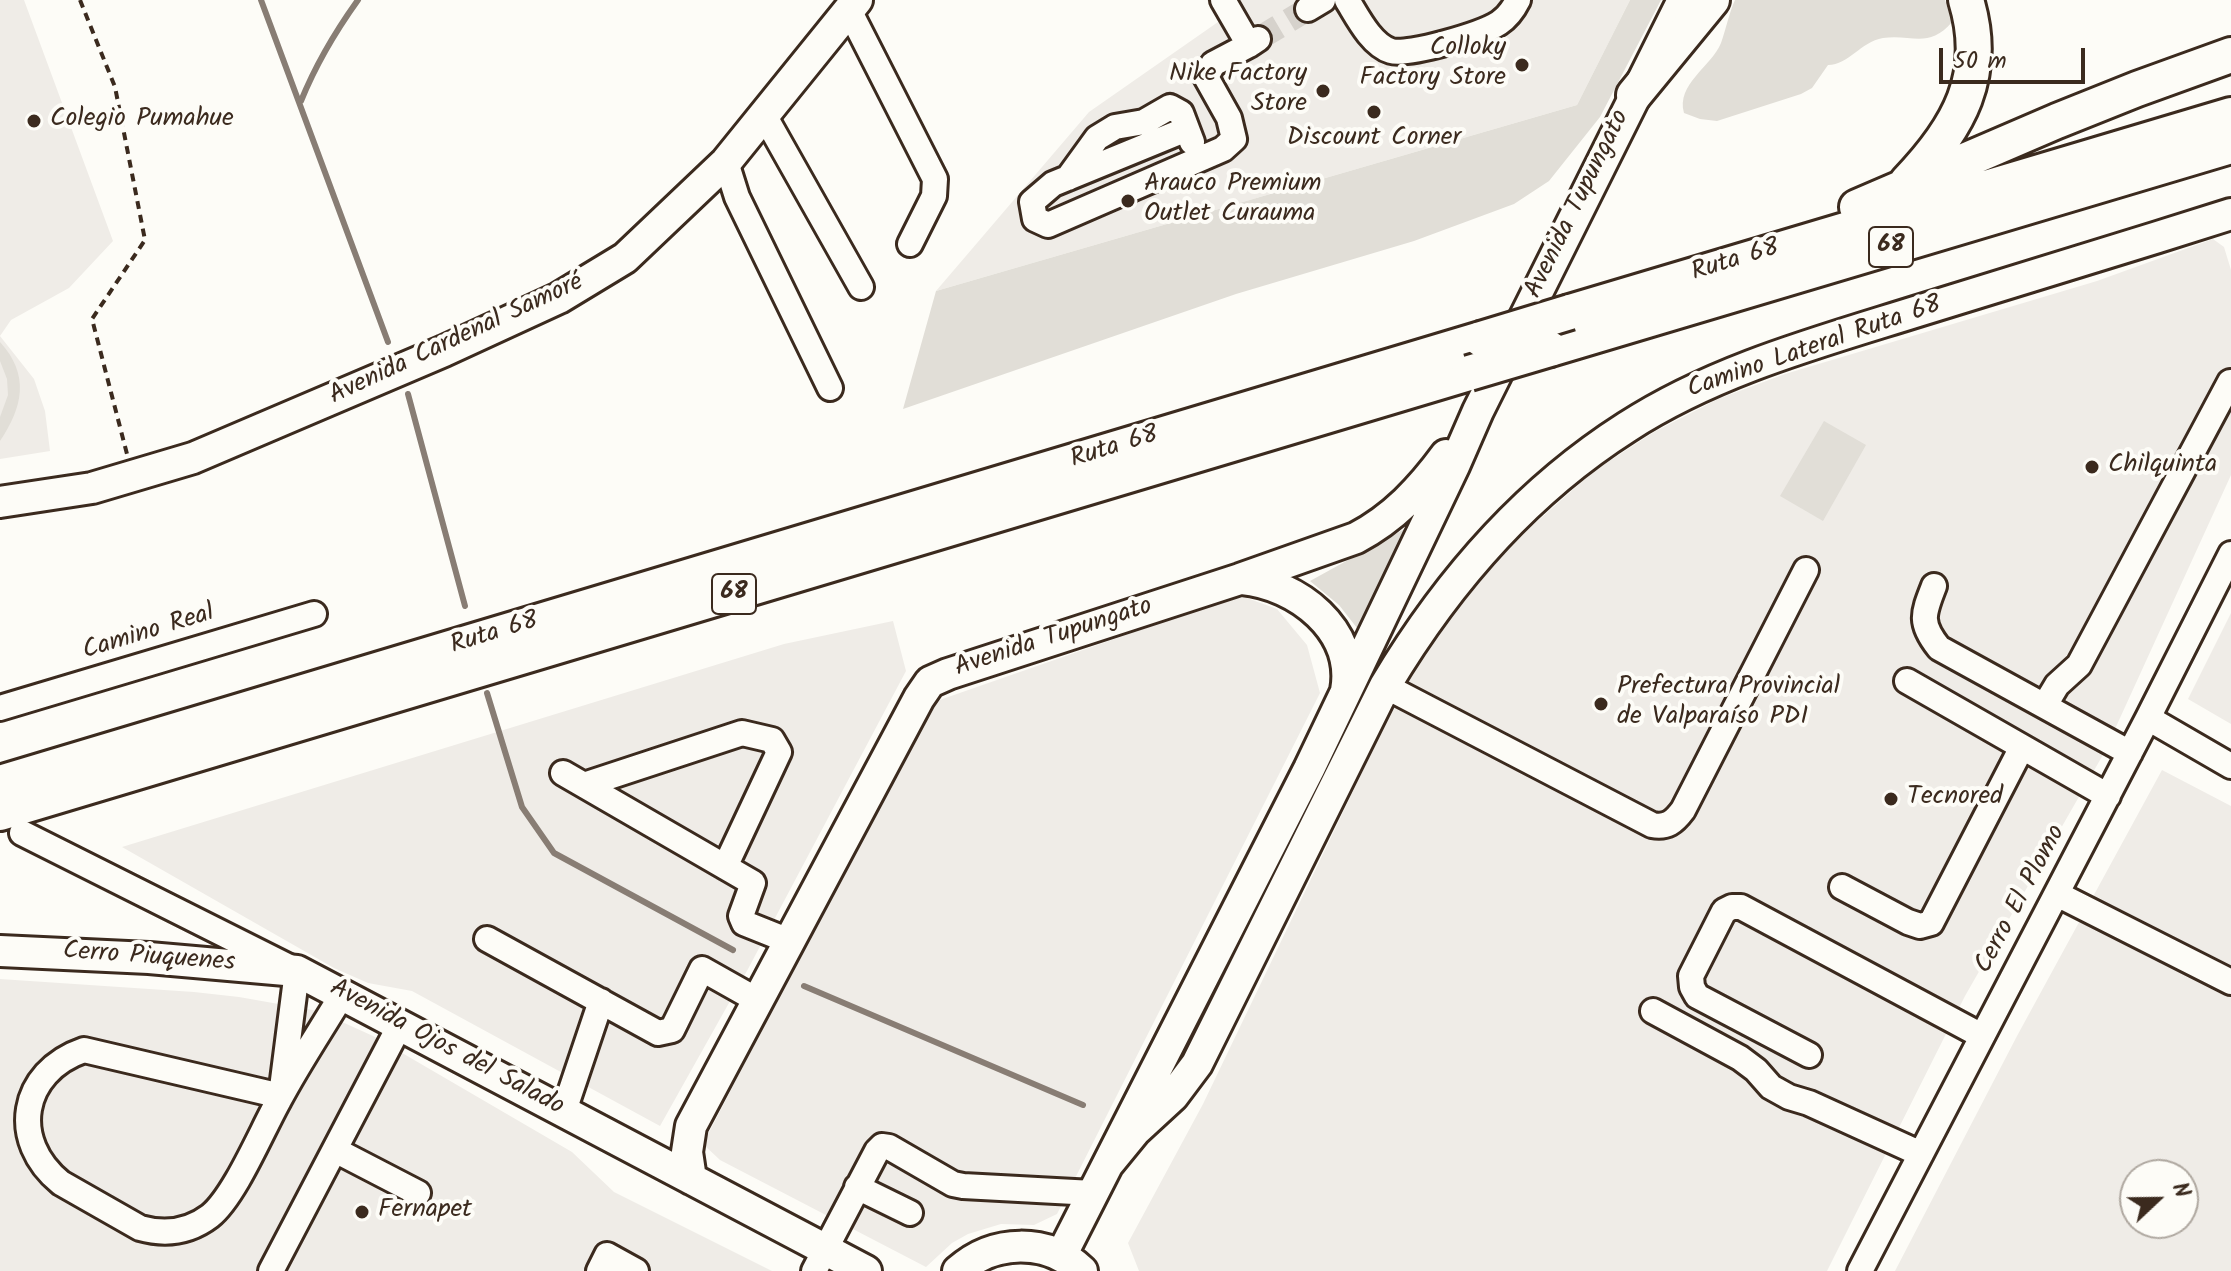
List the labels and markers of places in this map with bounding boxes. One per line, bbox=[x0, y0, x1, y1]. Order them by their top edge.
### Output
place label: Colloky Factory Store bbox=[1360, 34, 1506, 96]
marker: Colloky Factory Store bbox=[1513, 56, 1531, 74]
place label: Nike Factory Store bbox=[1169, 60, 1307, 122]
marker: Nike Factory Store bbox=[1314, 82, 1332, 100]
marker: Discount Corner bbox=[1365, 103, 1383, 121]
place label: Colegio Pumahue bbox=[50, 105, 234, 137]
marker: Colegio Pumahue bbox=[25, 112, 43, 130]
place label: Discount Corner bbox=[1287, 124, 1461, 156]
place label: Arauco Premium Outlet Curauma bbox=[1144, 170, 1321, 232]
marker: Arauco Premium Outlet Curauma bbox=[1119, 192, 1137, 210]
place label: Chilquinta bbox=[2108, 451, 2217, 483]
marker: Chilquinta bbox=[2083, 458, 2101, 476]
place label: Prefectura Provincial de Valparaíso PDI bbox=[1617, 673, 1840, 734]
marker: Prefectura Provincial de Valparaíso PDI bbox=[1592, 695, 1610, 713]
place label: Tecnored bbox=[1907, 783, 2003, 815]
marker: Tecnored bbox=[1882, 790, 1900, 808]
place label: Fernapet bbox=[378, 1196, 472, 1228]
marker: Fernapet bbox=[353, 1203, 371, 1221]

